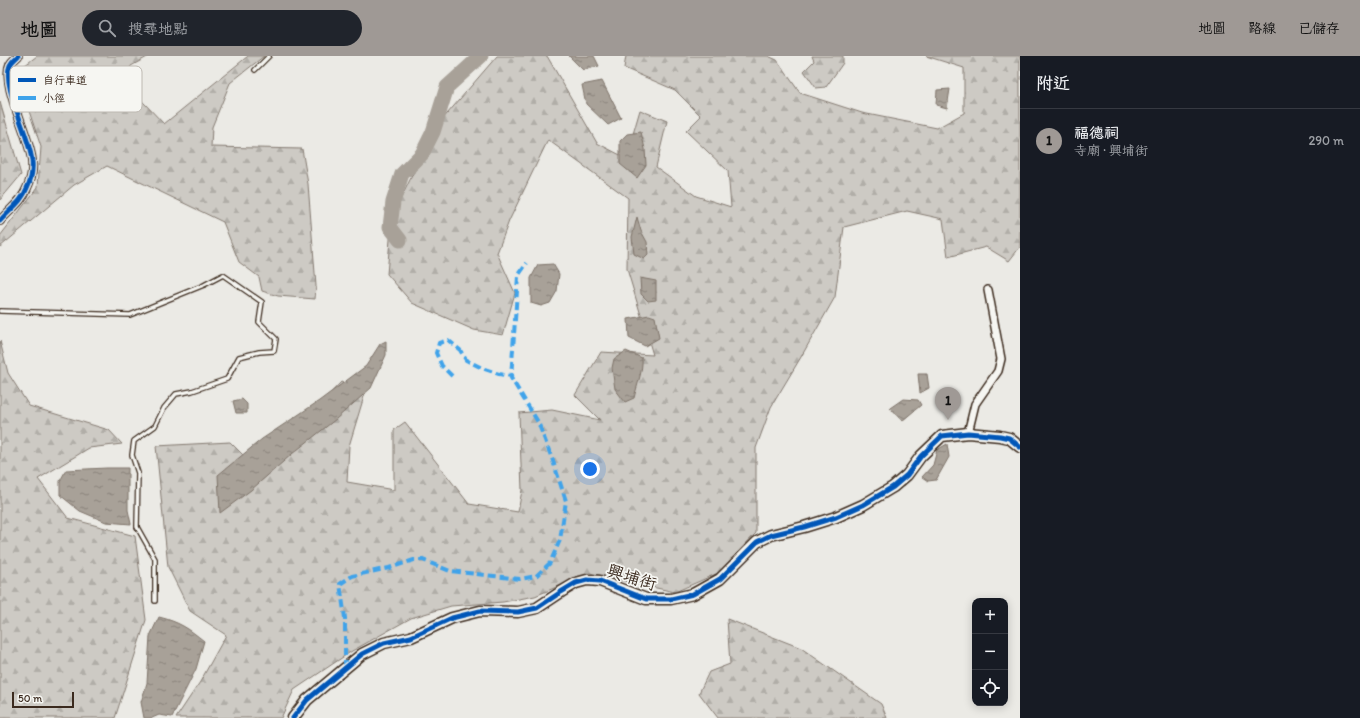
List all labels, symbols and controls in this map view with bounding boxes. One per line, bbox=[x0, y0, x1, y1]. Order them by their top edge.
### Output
search box bbox=[82, 10, 362, 46]
icon: search bbox=[96, 17, 118, 39]
text: 地圖 bbox=[20, 18, 58, 41]
text: 搜尋地點 bbox=[128, 20, 188, 38]
text: 地圖 bbox=[1198, 20, 1226, 37]
text: 路線 bbox=[1248, 20, 1276, 37]
text: 已儲存 bbox=[1298, 20, 1340, 37]
legend bbox=[10, 66, 142, 112]
text: 附近 bbox=[1036, 73, 1070, 93]
text: 自行車道 bbox=[43, 74, 87, 87]
text: 小徑 bbox=[43, 92, 65, 105]
text: 福德祠 bbox=[1074, 124, 1119, 142]
text: 1 bbox=[1046, 133, 1052, 148]
text: 290 m bbox=[1308, 133, 1344, 148]
text: 寺廟 · 興埔街 bbox=[1074, 143, 1148, 158]
pin: 1 bbox=[935, 387, 961, 420]
your location bbox=[580, 459, 600, 479]
street label: 興埔街 bbox=[605, 560, 659, 594]
map controls bbox=[972, 598, 1008, 706]
button: + bbox=[972, 598, 1008, 634]
button: − bbox=[972, 634, 1008, 670]
button: locate bbox=[972, 670, 1008, 706]
scale bar bbox=[12, 690, 74, 709]
text: 50 m bbox=[18, 692, 42, 705]

